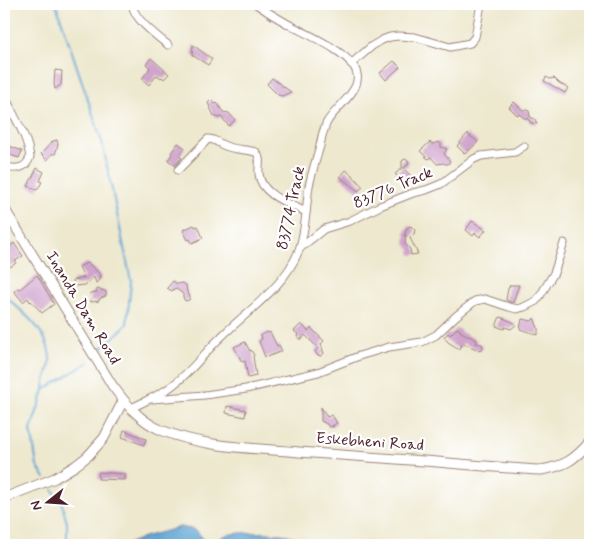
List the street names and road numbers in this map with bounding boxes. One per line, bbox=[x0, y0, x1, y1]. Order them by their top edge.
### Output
street label: 83776 Track bbox=[350, 162, 436, 214]
street label: 83774 Track bbox=[272, 164, 310, 252]
street label: Inanda Dam Road bbox=[41, 247, 125, 369]
street label: Eskebheni Road bbox=[315, 428, 425, 456]

